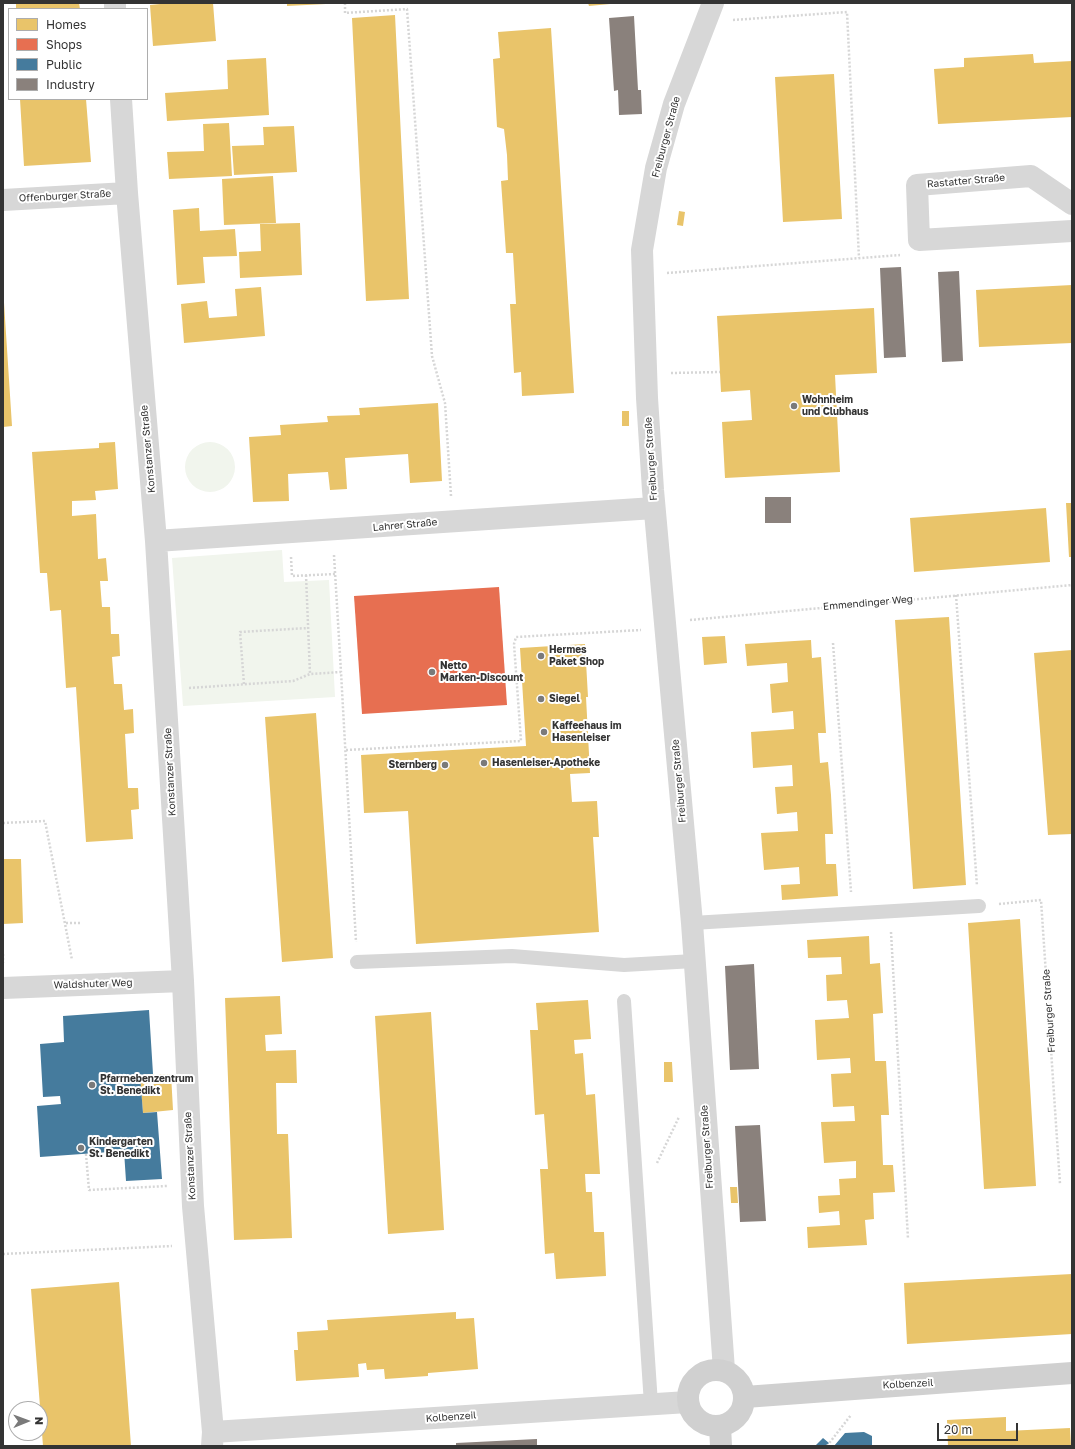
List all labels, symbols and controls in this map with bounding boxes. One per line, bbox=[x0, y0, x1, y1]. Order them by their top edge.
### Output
legend bbox=[8, 8, 148, 100]
text: Homes bbox=[46, 17, 86, 32]
text: Shops bbox=[46, 37, 82, 52]
text: Public bbox=[46, 57, 82, 72]
text: Industry bbox=[46, 77, 95, 92]
street label: Freiburger Straße bbox=[649, 95, 683, 179]
street label: Rastatter Straße bbox=[926, 172, 1006, 190]
street label: Offenburger Straße bbox=[19, 188, 111, 204]
place label: Wohnheim und Clubhaus bbox=[802, 394, 869, 418]
marker: Wohnheim und Clubhaus bbox=[789, 401, 799, 411]
street label: Konstanzer Straße bbox=[138, 404, 158, 494]
street label: Freiburger Straße bbox=[642, 417, 660, 501]
street label: Lahrer Straße bbox=[372, 516, 438, 534]
street label: Emmendinger Weg bbox=[823, 593, 913, 613]
place label: Hermes Paket Shop bbox=[549, 644, 604, 668]
marker: Hermes Paket Shop bbox=[536, 651, 546, 661]
place label: Netto Marken-Discount bbox=[440, 660, 523, 684]
marker: Netto Marken-Discount bbox=[427, 667, 437, 677]
place label: Siegel bbox=[549, 693, 580, 705]
marker: Siegel bbox=[536, 694, 546, 704]
place label: Kaffeehaus im Hasenleiser bbox=[552, 720, 622, 744]
street label: Konstanzer Straße bbox=[162, 727, 178, 817]
marker: Kaffeehaus im Hasenleiser bbox=[539, 727, 549, 737]
street label: Freiburger Straße bbox=[669, 739, 689, 823]
place label: Hasenleiser-Apotheke bbox=[492, 757, 600, 769]
marker: Hasenleiser-Apotheke bbox=[479, 758, 489, 768]
place label: Sternberg bbox=[389, 759, 437, 771]
marker: Sternberg bbox=[440, 760, 450, 770]
street label: Freiburger Straße bbox=[1040, 969, 1058, 1053]
street label: Waldshuter Weg bbox=[53, 977, 133, 991]
place label: Pfarrnebenzentrum St. Benedikt bbox=[100, 1073, 194, 1096]
marker: Pfarrnebenzentrum St. Benedikt bbox=[87, 1080, 97, 1090]
street label: Freiburger Straße bbox=[698, 1105, 716, 1189]
street label: Konstanzer Straße bbox=[182, 1111, 198, 1201]
place label: Kindergarten St. Benedikt bbox=[89, 1136, 153, 1160]
marker: Kindergarten St. Benedikt bbox=[76, 1143, 86, 1153]
street label: Kolbenzeil bbox=[882, 1377, 934, 1391]
north arrow bbox=[8, 1401, 48, 1441]
street label: Kolbenzeil bbox=[425, 1409, 477, 1425]
scale bar bbox=[939, 1415, 1020, 1441]
text: N bbox=[33, 1416, 46, 1425]
text: 20 m bbox=[944, 1422, 972, 1437]

